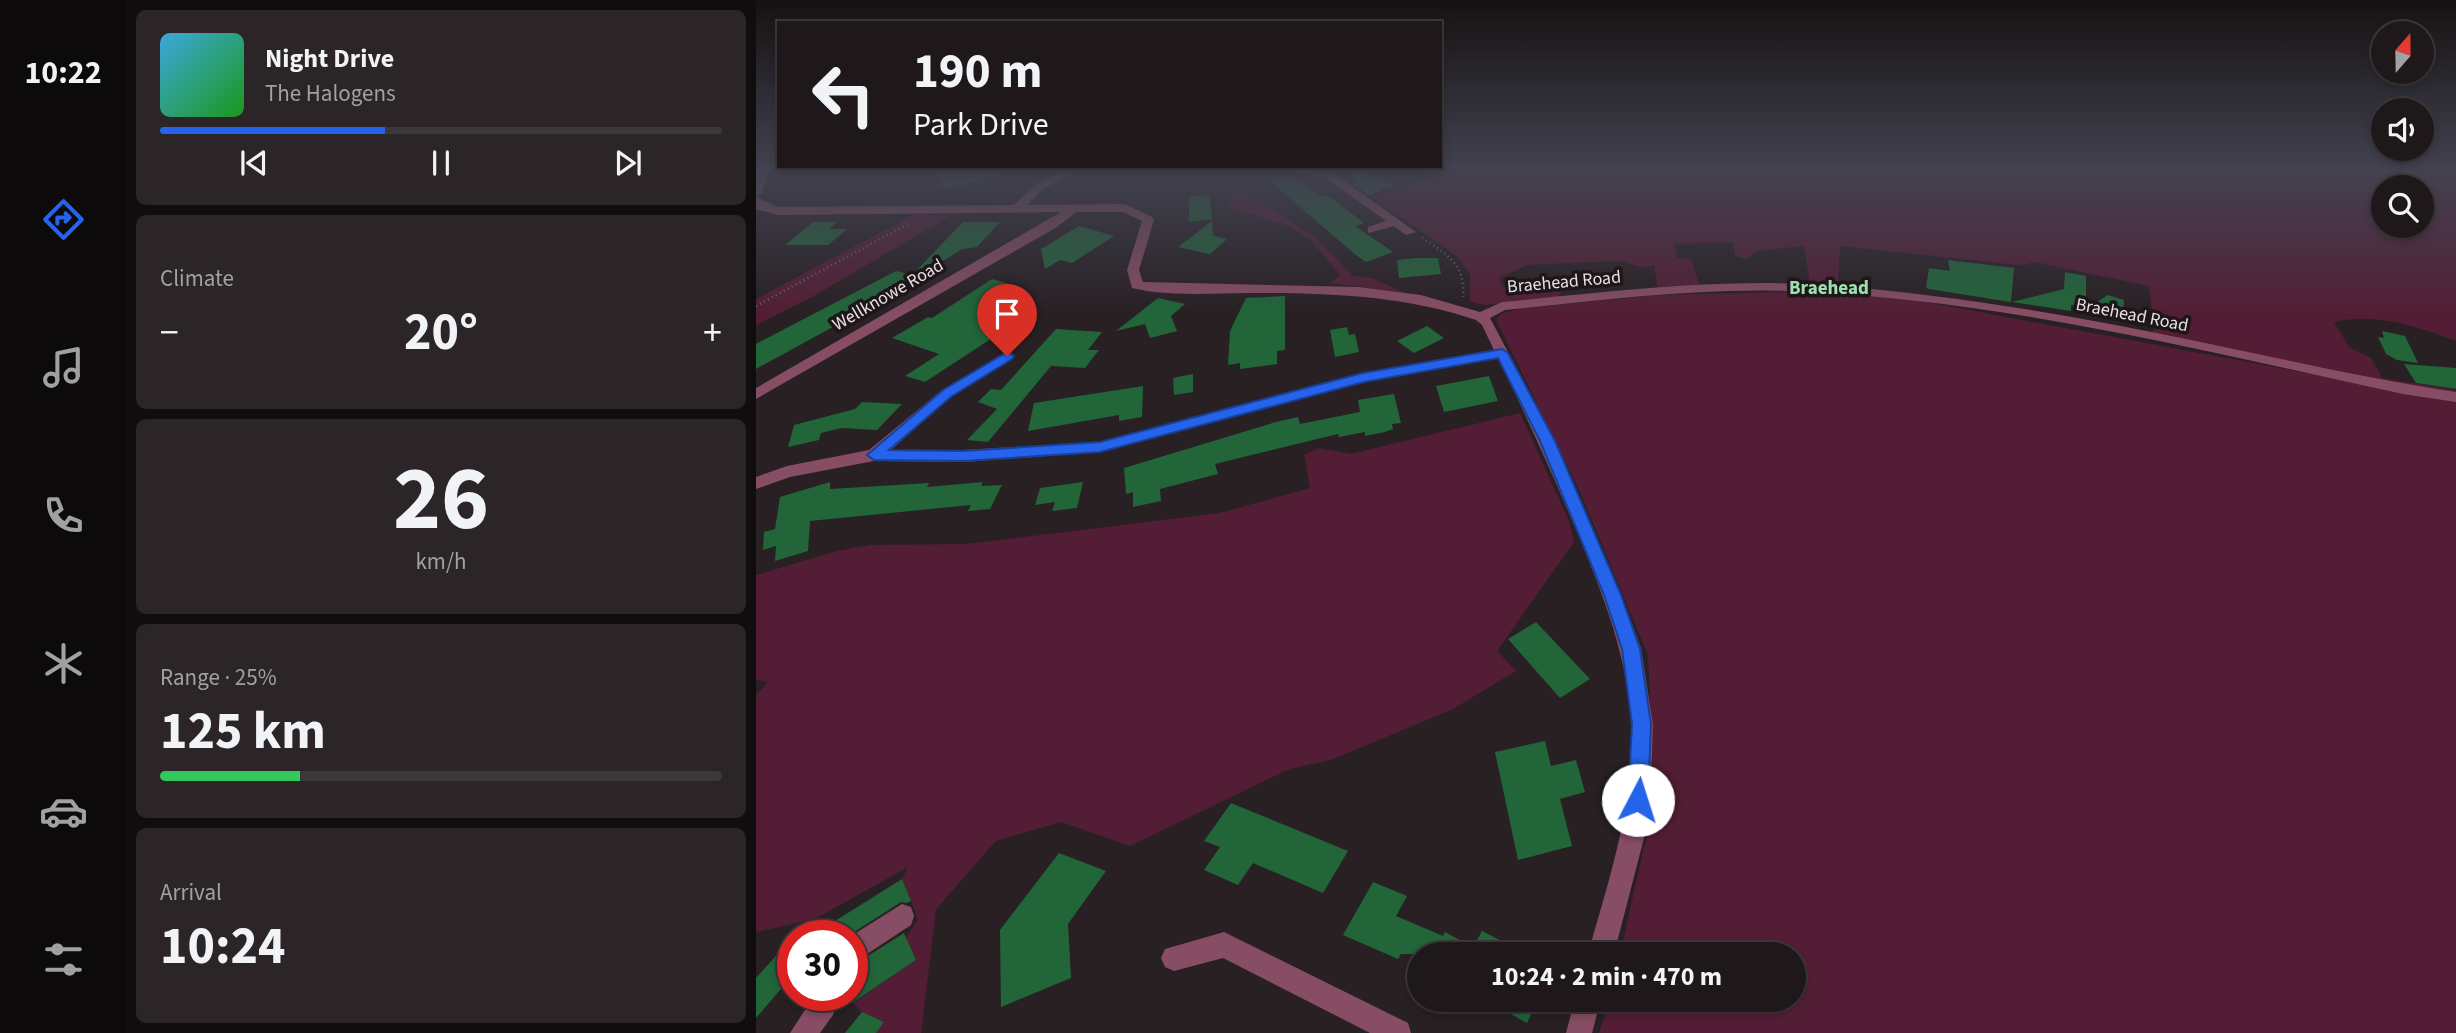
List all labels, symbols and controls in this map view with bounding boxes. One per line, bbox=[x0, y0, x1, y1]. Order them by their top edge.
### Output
north arrow bbox=[2371, 21, 2434, 84]
map controls bbox=[2371, 21, 2434, 238]
text: 190 m bbox=[913, 37, 1042, 107]
text: Night Drive bbox=[265, 40, 394, 77]
icon: left bbox=[798, 49, 889, 140]
text: 10:22 bbox=[24, 50, 102, 96]
text: The Halogens bbox=[265, 77, 396, 110]
button: sound bbox=[2371, 98, 2434, 161]
text: Park Drive bbox=[913, 102, 1049, 148]
icon: previous bbox=[235, 144, 273, 182]
icon: pause bbox=[422, 144, 460, 182]
icon: next bbox=[609, 144, 647, 182]
button: search bbox=[2371, 175, 2434, 238]
icon: directions bbox=[39, 195, 88, 244]
street label: Wellknowe Road bbox=[828, 253, 948, 337]
text: Climate bbox=[160, 262, 234, 295]
street label: Braehead Road bbox=[1506, 265, 1622, 299]
district label: Braehead bbox=[1789, 275, 1869, 302]
pin bbox=[977, 284, 1037, 356]
street label: Braehead Road bbox=[2074, 292, 2190, 338]
icon: arrive bbox=[988, 295, 1026, 333]
text: 20° bbox=[404, 296, 478, 370]
text: − bbox=[160, 306, 179, 360]
text: + bbox=[703, 306, 722, 360]
icon: music bbox=[39, 343, 88, 392]
text: 26 bbox=[393, 435, 489, 564]
icon: phone bbox=[39, 491, 88, 540]
text: km/h bbox=[415, 545, 467, 578]
icon: climate bbox=[39, 639, 88, 688]
text: Range · 25% bbox=[160, 661, 277, 694]
text: 125 km bbox=[160, 695, 326, 769]
position arrow bbox=[1601, 763, 1675, 837]
icon: car bbox=[39, 787, 88, 836]
text: Arrival bbox=[160, 876, 222, 909]
text: 10:24 bbox=[160, 910, 285, 984]
speed limit sign: 30 bbox=[777, 920, 868, 1011]
icon: filters bbox=[39, 935, 88, 984]
text: 10:24 · 2 min · 470 m bbox=[1491, 958, 1722, 995]

